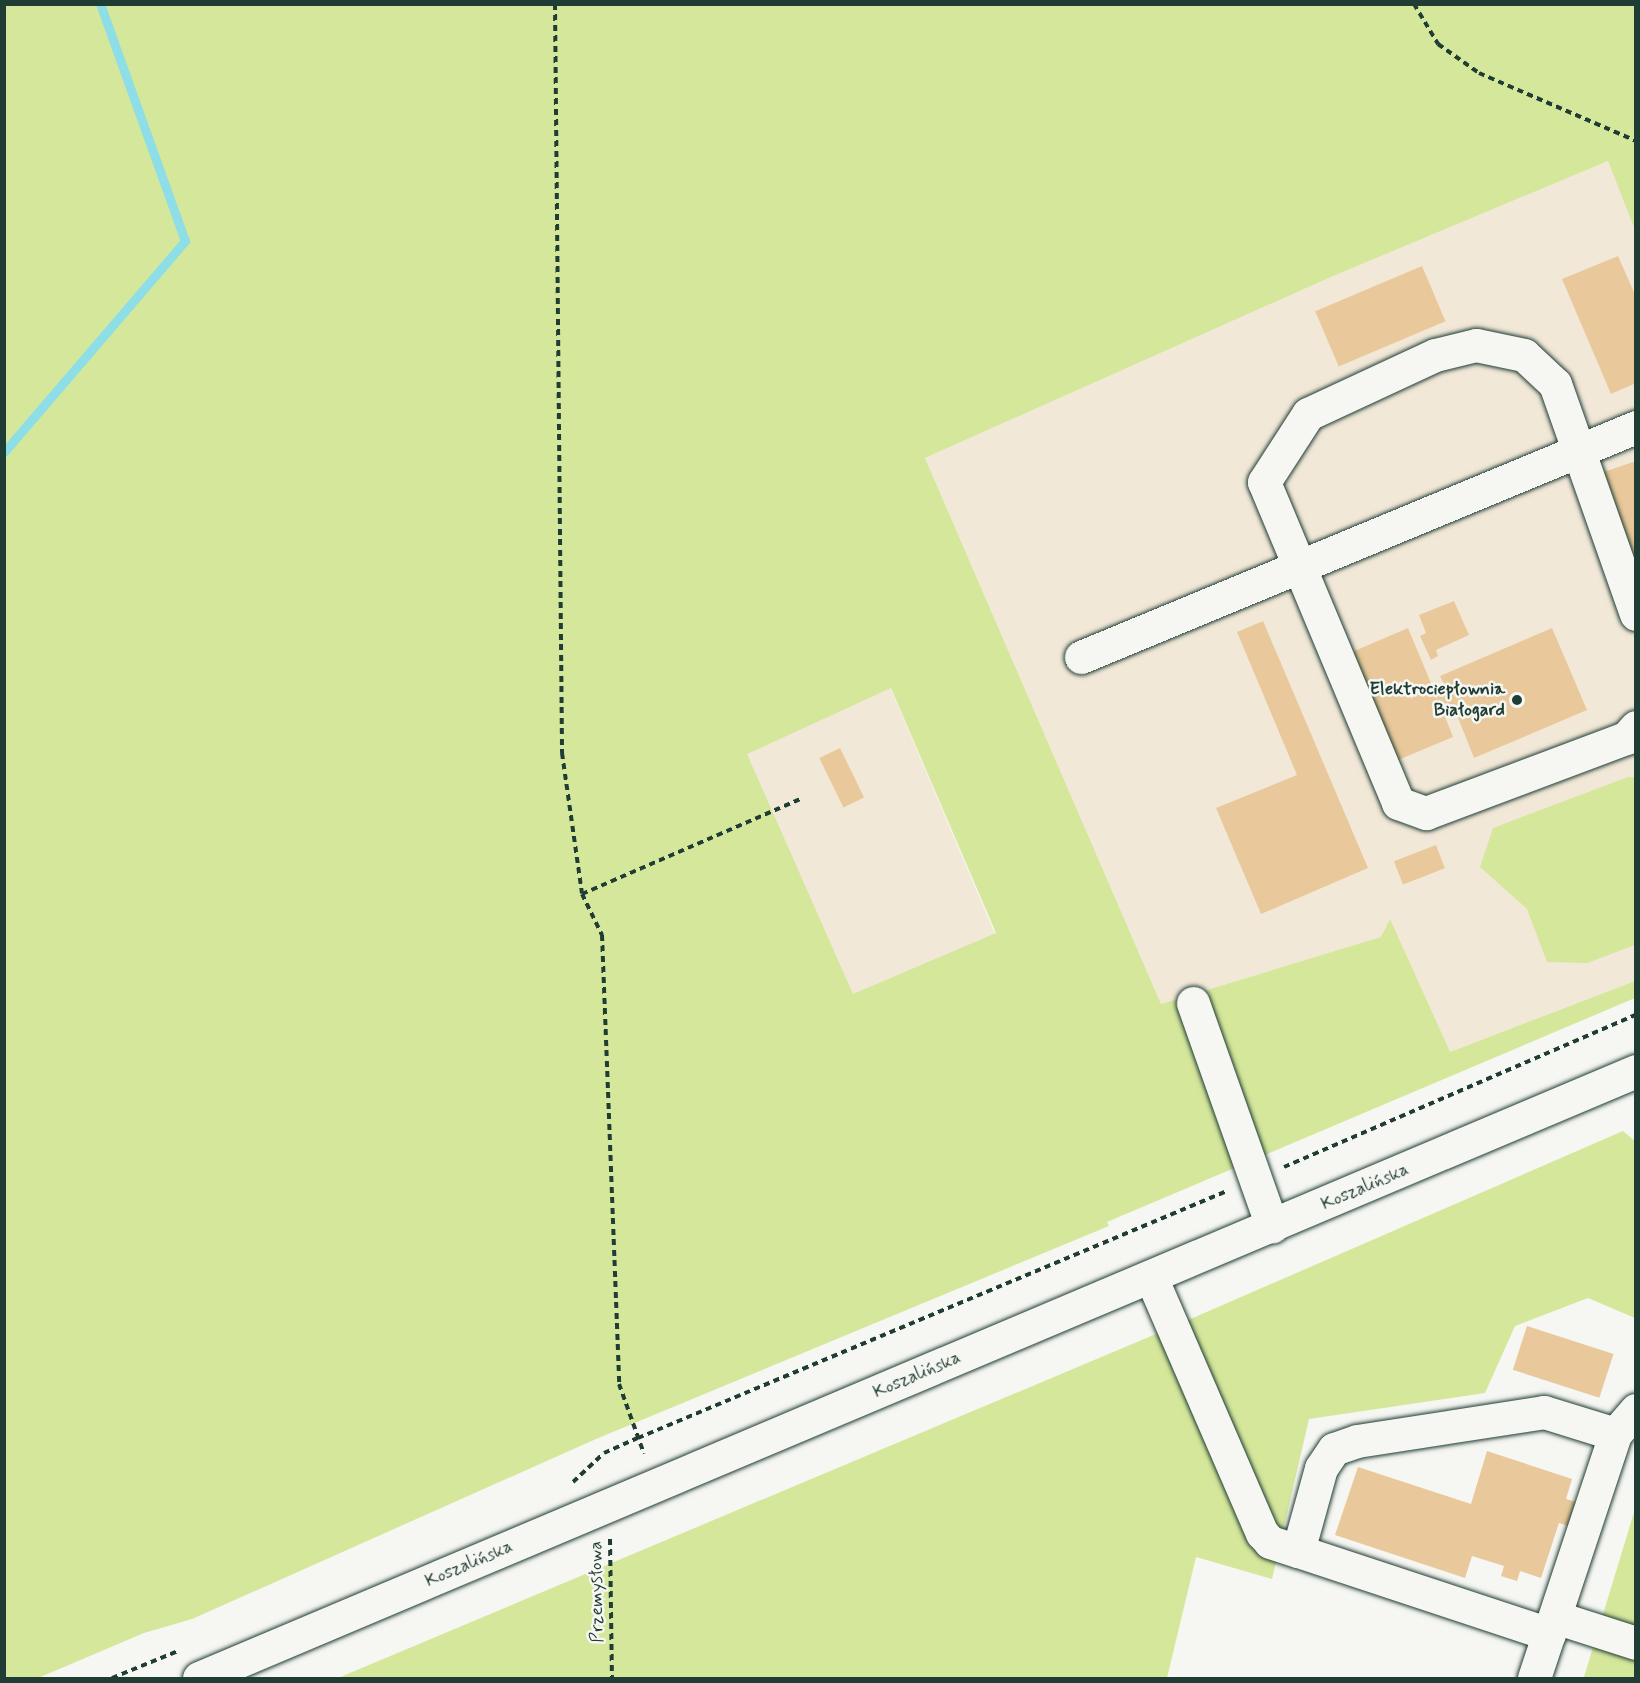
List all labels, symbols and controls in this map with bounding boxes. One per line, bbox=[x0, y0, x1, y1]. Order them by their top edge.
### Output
place label: Elektrociepłownia Białogard bbox=[1370, 679, 1505, 722]
marker: Elektrociepłownia Białogard bbox=[1510, 693, 1524, 707]
street label: Koszalińska bbox=[1318, 1159, 1412, 1215]
street label: Koszalińska bbox=[870, 1347, 964, 1403]
street label: Koszalińska bbox=[422, 1536, 516, 1592]
street label: Przemysłowa bbox=[585, 1541, 609, 1643]

